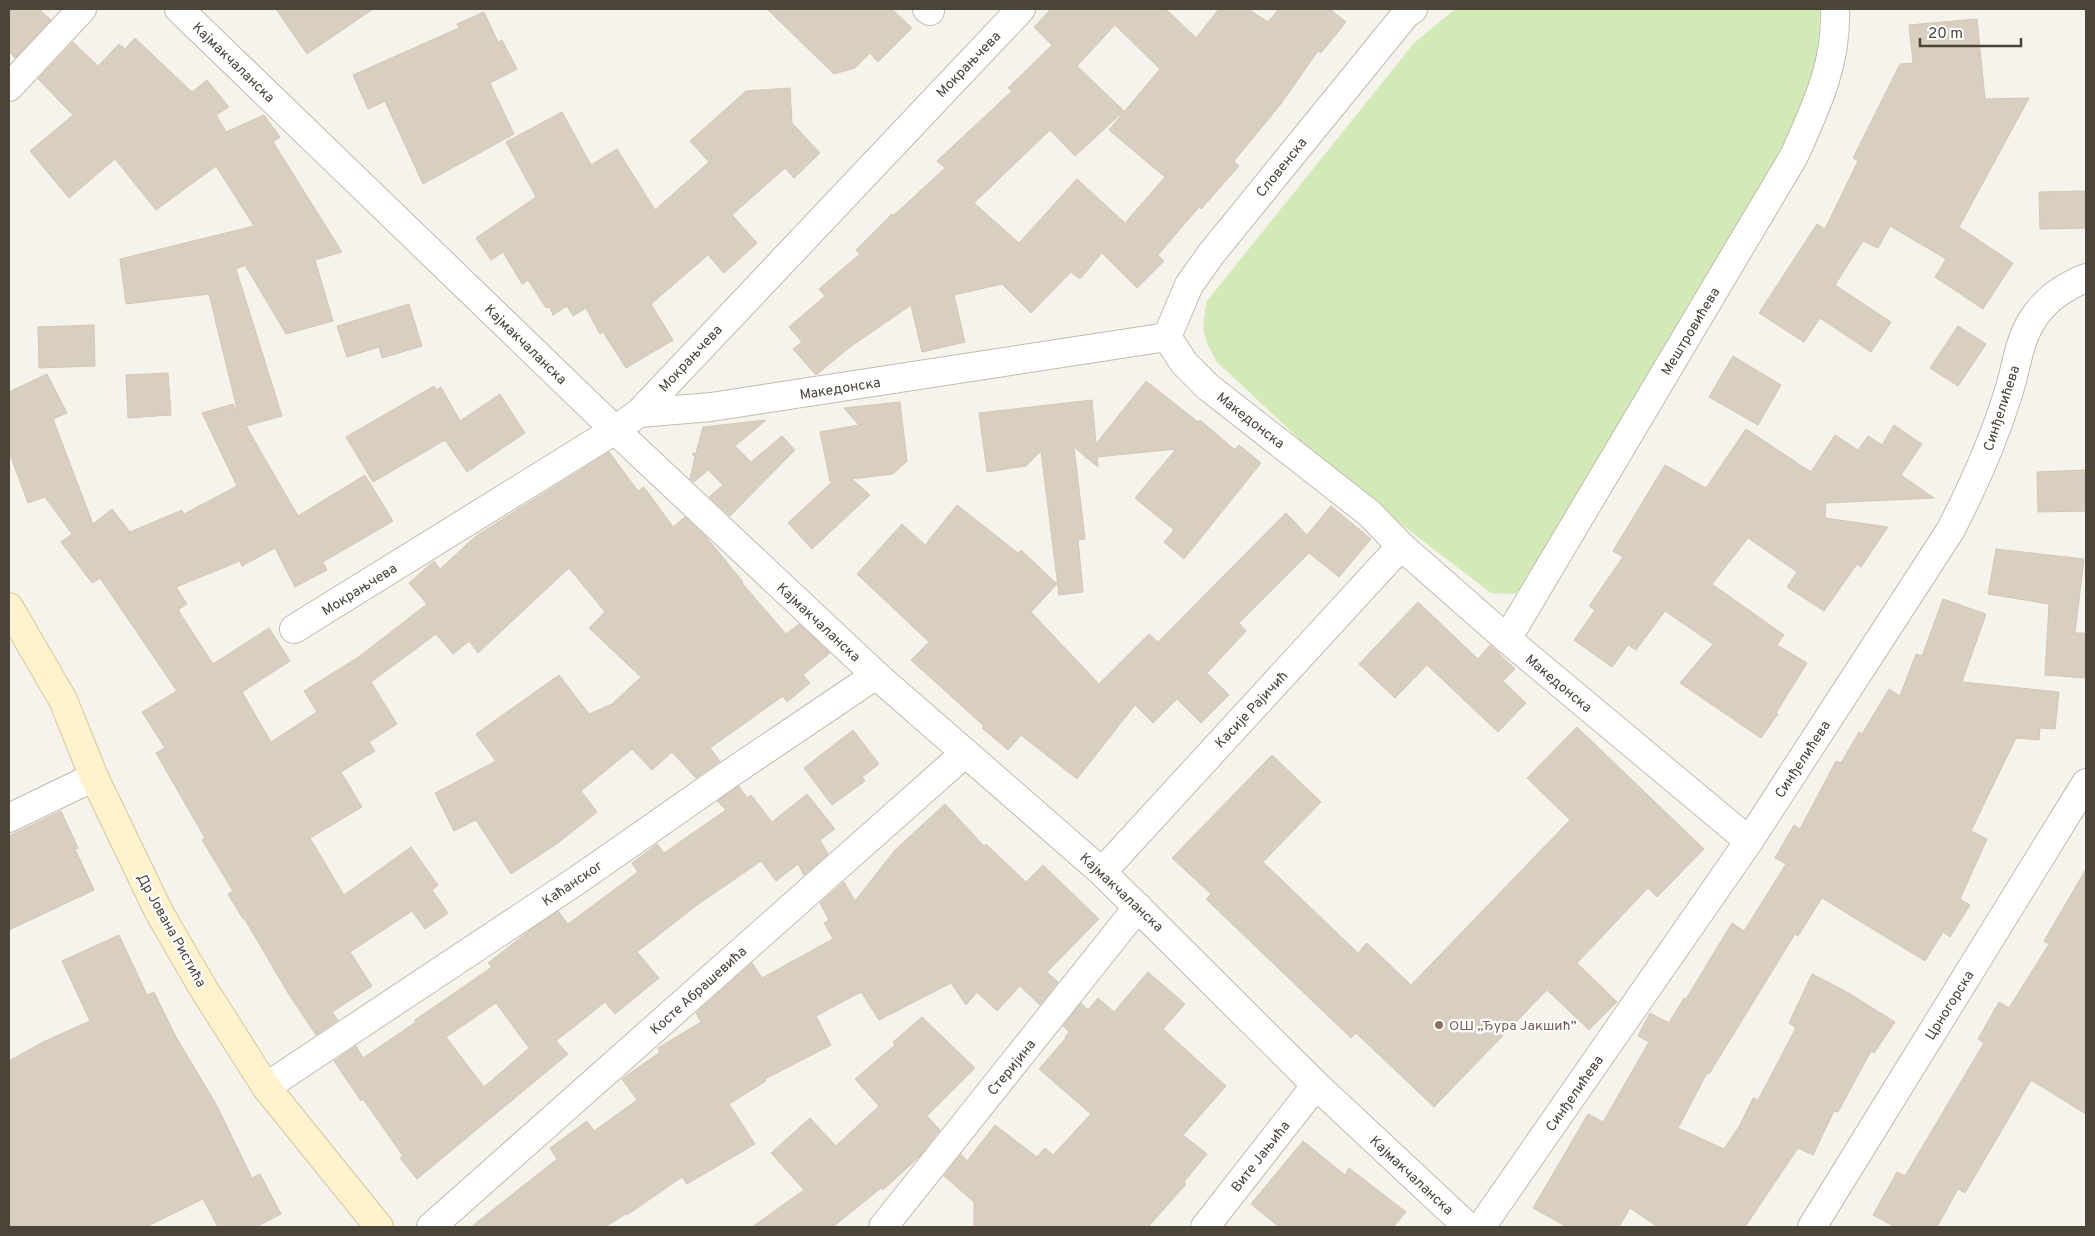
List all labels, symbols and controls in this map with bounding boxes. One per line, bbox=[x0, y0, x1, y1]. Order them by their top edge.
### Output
scale bar bbox=[1920, 15, 2021, 47]
street label: Кајмакчаланска bbox=[188, 19, 278, 107]
text: 20 m bbox=[1928, 25, 1963, 44]
street label: Мокрањчева bbox=[933, 28, 1005, 102]
street label: Словенска bbox=[1253, 135, 1311, 201]
street label: Мештровићева bbox=[1658, 285, 1724, 379]
street label: Кајмакчаланска bbox=[480, 301, 570, 389]
street label: Мокрањчева bbox=[656, 322, 726, 396]
street label: Синђелићева bbox=[1981, 363, 2024, 453]
street label: Македонска bbox=[799, 375, 882, 404]
street label: Македонска bbox=[1213, 389, 1288, 453]
street label: Мокрањчева bbox=[319, 560, 401, 620]
street label: Кајмакчаланска bbox=[773, 580, 863, 666]
street label: Македонска bbox=[1521, 651, 1595, 717]
street label: Касије Рајичић bbox=[1212, 668, 1292, 752]
street label: Синђелићева bbox=[1772, 718, 1835, 802]
street label: Кајмакчаланска bbox=[1076, 850, 1166, 936]
street label: Каћанског bbox=[539, 858, 606, 911]
street label: Др Јована Ристића bbox=[132, 871, 209, 991]
street label: Косте Абрашевића bbox=[647, 943, 751, 1039]
street label: Црногорска bbox=[1922, 968, 1978, 1044]
place label: ОШ „Ђура Јакшић” bbox=[1449, 1018, 1577, 1035]
marker: ОШ „Ђура Јакшић” bbox=[1433, 1019, 1445, 1031]
street label: Стеријина bbox=[984, 1036, 1040, 1099]
street label: Синђелићева bbox=[1543, 1052, 1608, 1135]
street label: Вите Јањића bbox=[1228, 1118, 1294, 1196]
street label: Кајмакчаланска bbox=[1366, 1133, 1456, 1219]

